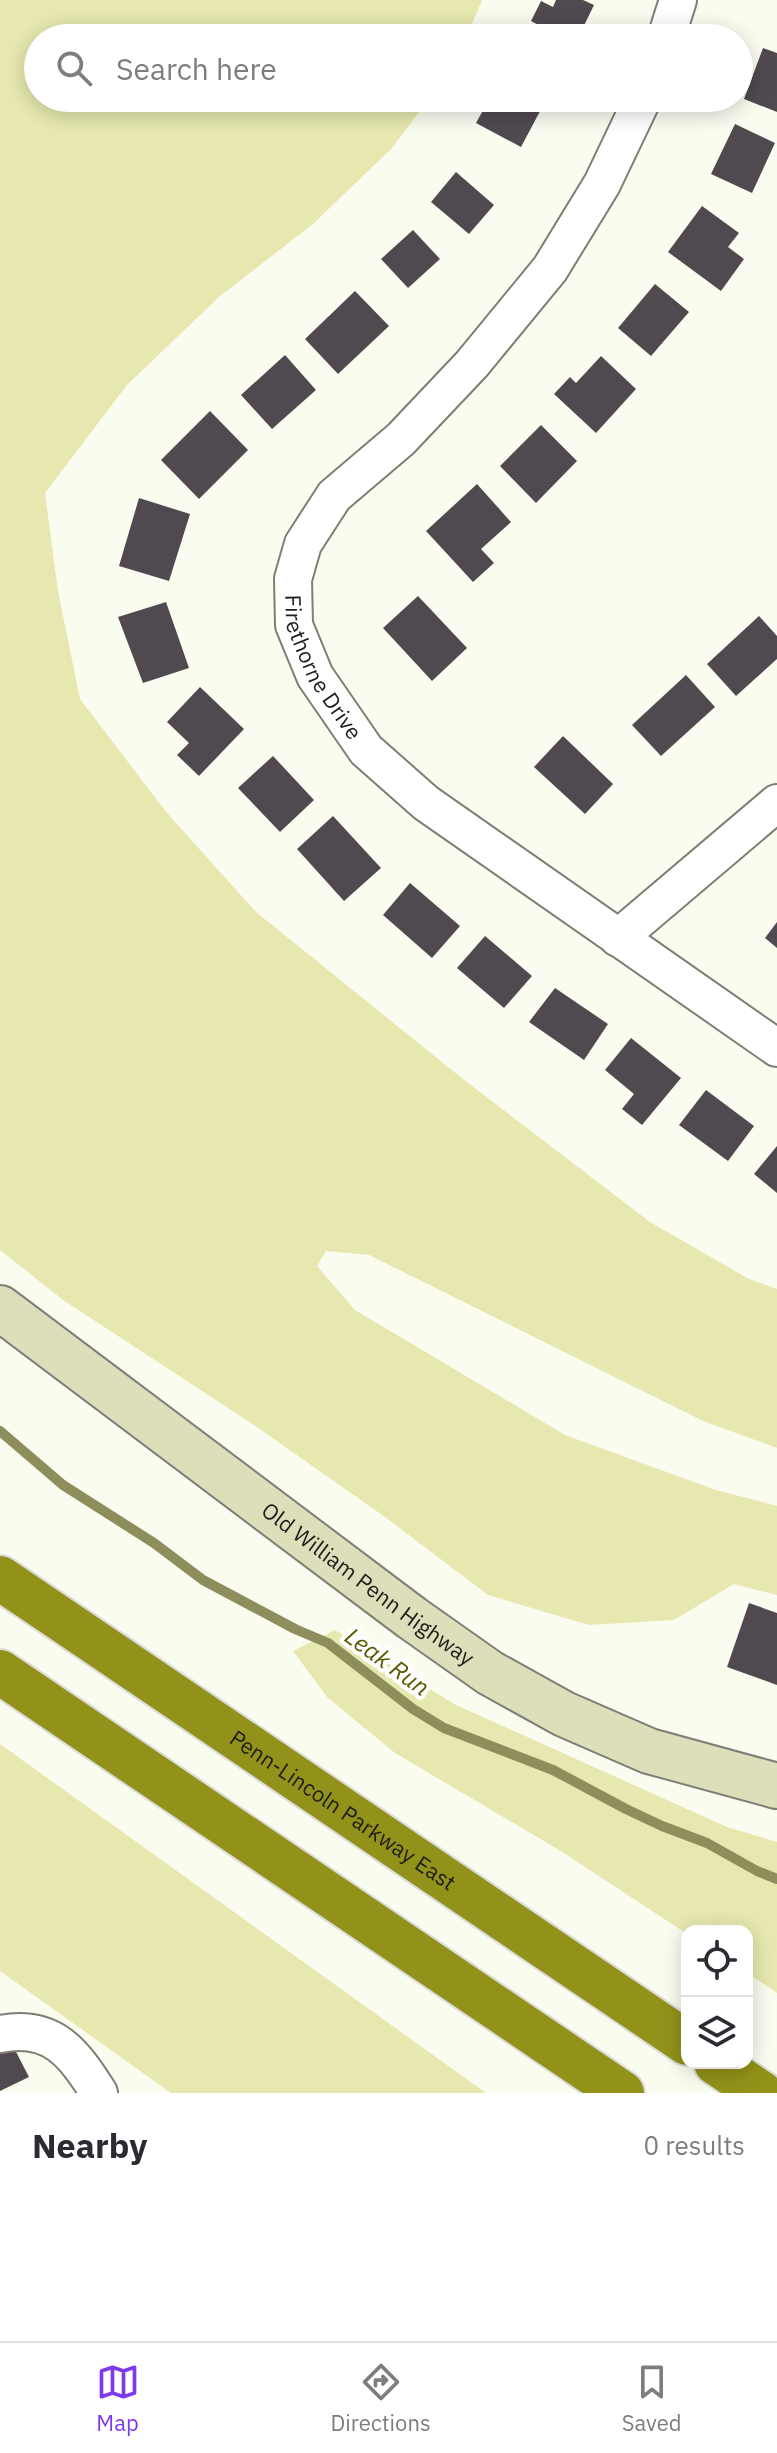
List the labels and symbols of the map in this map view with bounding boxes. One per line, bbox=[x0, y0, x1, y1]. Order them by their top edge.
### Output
street label: Firethorne Drive bbox=[279, 594, 369, 745]
street label: Old William Penn Highway bbox=[256, 1495, 481, 1672]
water label: Leak Run bbox=[339, 1620, 436, 1703]
street label: Penn-Lincoln Parkway East bbox=[225, 1723, 462, 1896]

